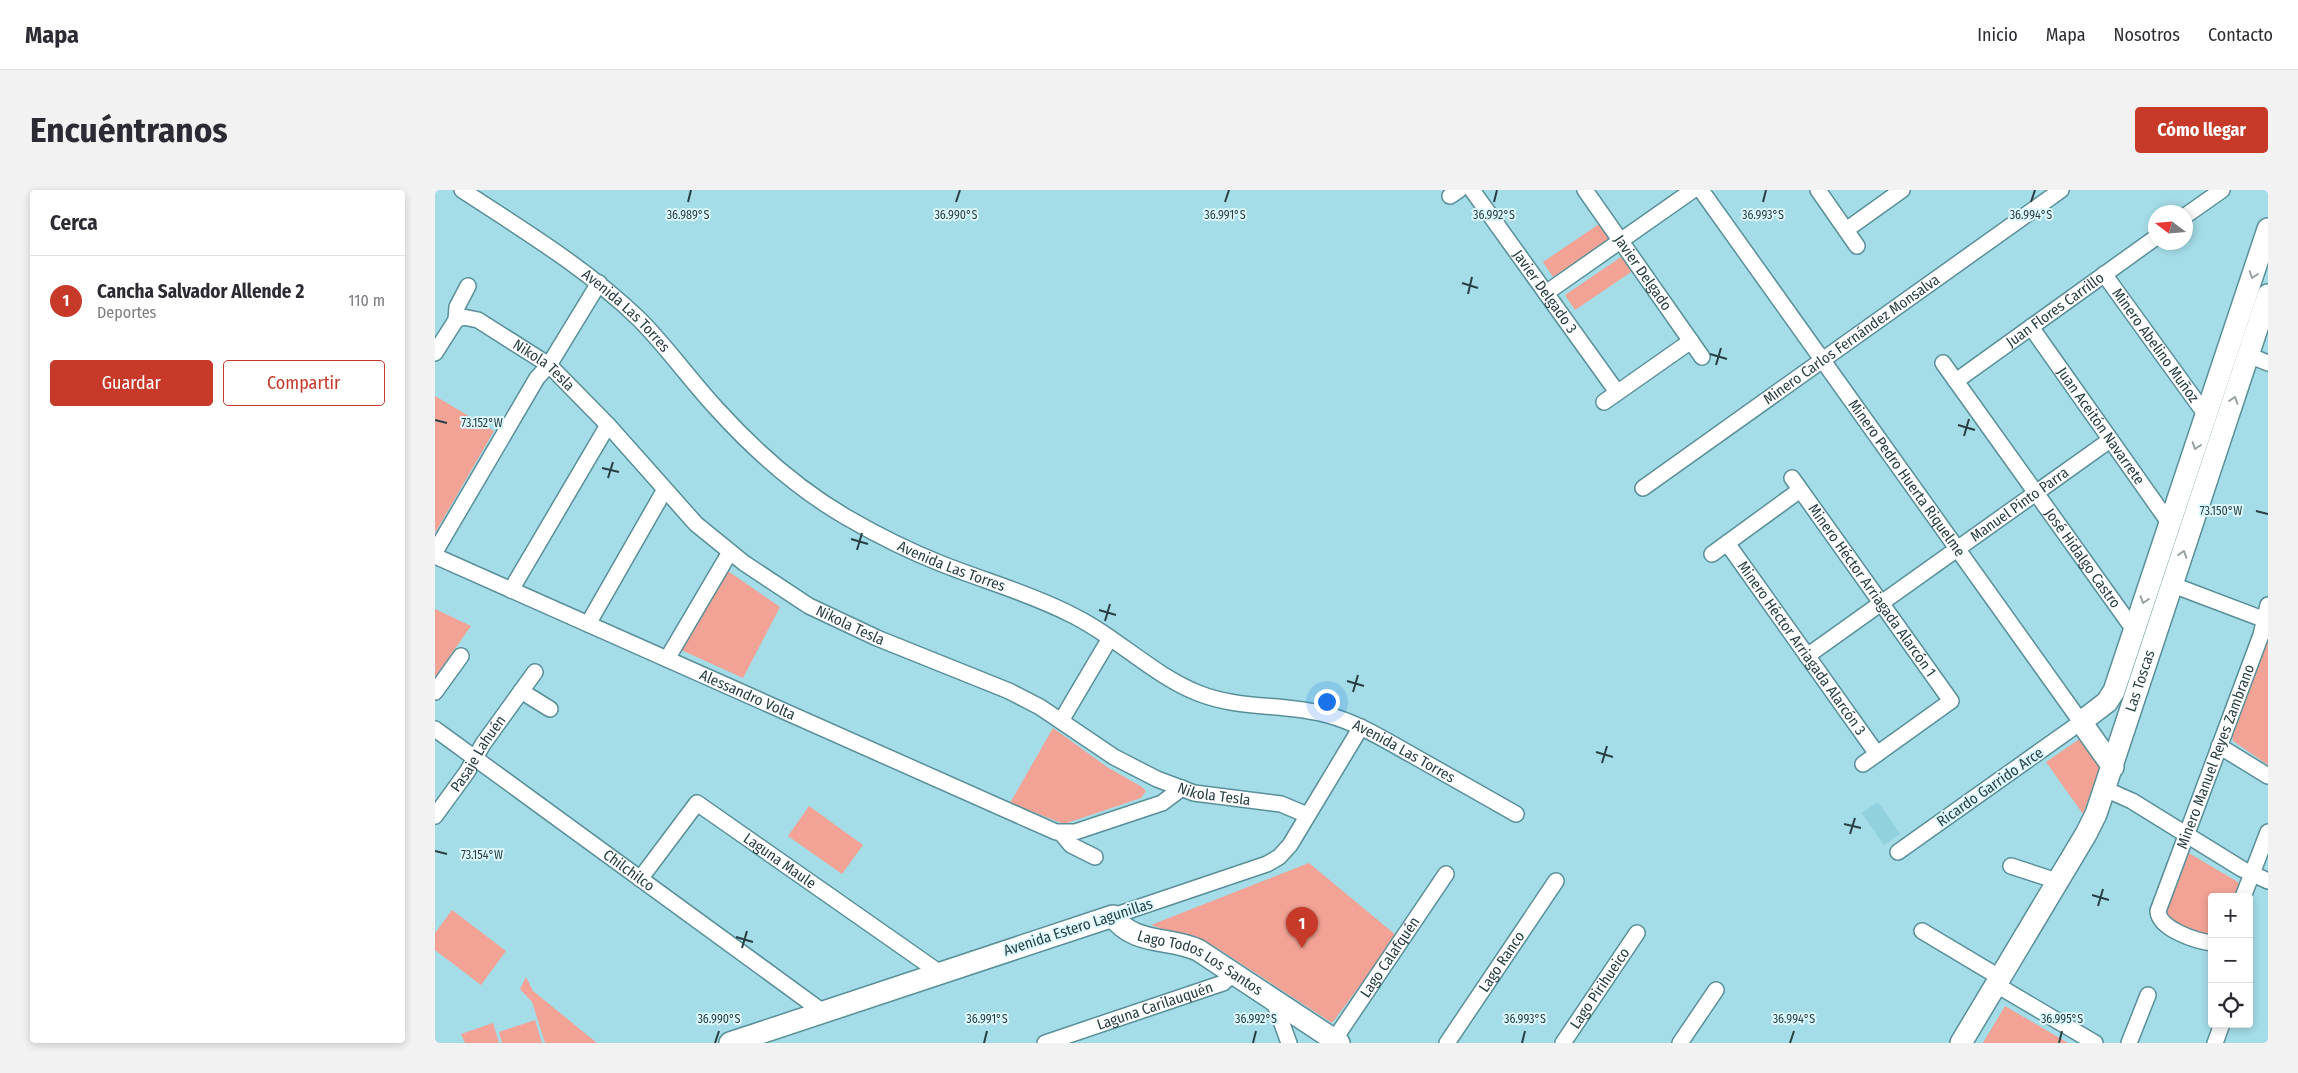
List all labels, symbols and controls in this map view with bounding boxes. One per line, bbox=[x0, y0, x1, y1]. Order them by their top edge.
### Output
text: Mapa bbox=[25, 21, 79, 49]
text: Inicio bbox=[1977, 24, 2018, 46]
text: Mapa bbox=[2046, 24, 2086, 46]
text: Nosotros bbox=[2114, 24, 2180, 46]
text: Contacto bbox=[2208, 24, 2273, 46]
button: Cómo llegar bbox=[2135, 107, 2268, 153]
text: Encuéntranos bbox=[30, 109, 228, 151]
north arrow bbox=[2148, 205, 2193, 250]
text: 36.989°S bbox=[667, 208, 709, 222]
text: 36.990°S bbox=[934, 208, 978, 222]
text: 36.991°S bbox=[1204, 208, 1246, 222]
text: 36.992°S bbox=[1473, 208, 1515, 222]
text: 36.993°S bbox=[1742, 208, 1784, 222]
text: 36.994°S bbox=[2010, 208, 2052, 222]
text: Cerca bbox=[50, 210, 98, 236]
street label: Javier Delgado bbox=[1610, 231, 1676, 314]
street label: Javier Delgado 3 bbox=[1509, 246, 1581, 337]
street label: Avenida Las Torres bbox=[578, 265, 674, 356]
street label: Juan Flores Carrillo bbox=[2003, 269, 2108, 351]
street label: Minero Carlos Fernández Monsalva bbox=[1760, 270, 1943, 408]
one-way arrow bbox=[2248, 270, 2258, 279]
text: Cancha Salvador Allende 2 bbox=[97, 280, 304, 303]
street label: Minero Abelino Muñoz bbox=[2108, 285, 2203, 406]
text: 1 bbox=[63, 291, 69, 310]
text: 110 m bbox=[348, 291, 385, 310]
text: Deportes bbox=[97, 303, 156, 322]
street label: Nikola Tesla bbox=[510, 336, 578, 395]
button: Guardar bbox=[50, 360, 213, 406]
button: Compartir bbox=[223, 360, 385, 406]
street label: Juan Aceitón Navarrete bbox=[2053, 364, 2148, 488]
street label: Minero Pedro Huerta Riquelme bbox=[1845, 396, 1969, 560]
one-way arrow bbox=[2228, 396, 2238, 404]
text: 73.152°W bbox=[461, 416, 503, 430]
one-way arrow bbox=[2192, 441, 2202, 449]
street label: Manuel Pinto Parra bbox=[1967, 463, 2072, 546]
street label: Minero Héctor Arriagada Alarcón 1 bbox=[1804, 500, 1940, 680]
text: 73.150°W bbox=[2200, 504, 2242, 518]
street label: José Hidalgo Castro bbox=[2041, 505, 2124, 612]
street label: Avenida Las Torres bbox=[895, 537, 1008, 595]
one-way arrow bbox=[2177, 550, 2187, 559]
street label: Minero Héctor Arriagada Alarcón 3 bbox=[1734, 558, 1870, 739]
one-way arrow bbox=[2140, 595, 2150, 604]
street label: Nikola Tesla bbox=[813, 602, 887, 649]
street label: Las Toscas bbox=[2121, 648, 2159, 714]
street label: Minero Manuel Reyes Zambrano bbox=[2173, 662, 2258, 851]
street label: Alessandro Volta bbox=[697, 666, 798, 724]
your location bbox=[1314, 689, 1340, 715]
street label: Pasaje Lahuén bbox=[447, 712, 510, 795]
street label: Avenida Las Torres bbox=[1350, 716, 1458, 787]
street label: Ricardo Garrido Arce bbox=[1933, 744, 2047, 830]
street label: Nikola Tesla bbox=[1175, 779, 1252, 809]
street label: Laguna Maule bbox=[740, 829, 820, 892]
street label: Chilchilco bbox=[600, 846, 658, 895]
text: 73.154°W bbox=[461, 848, 503, 862]
map controls bbox=[2208, 893, 2253, 1028]
button: + bbox=[2208, 893, 2253, 938]
street label: Avenida Estero Lagunillas bbox=[1001, 894, 1155, 960]
pin: 1 bbox=[1286, 907, 1318, 948]
street label: Lago Calafquén bbox=[1356, 913, 1424, 1001]
street label: Lago Todos Los Santos bbox=[1135, 926, 1266, 999]
street label: Lago Ranco bbox=[1475, 928, 1529, 995]
button: − bbox=[2208, 938, 2253, 983]
street label: Lago Pirihueico bbox=[1566, 944, 1634, 1032]
street label: Laguna Carilauquén bbox=[1094, 978, 1215, 1034]
button: locate bbox=[2208, 983, 2253, 1028]
text: 36.990°S bbox=[697, 1012, 741, 1026]
text: 36.991°S bbox=[966, 1012, 1008, 1026]
text: 36.992°S bbox=[1235, 1012, 1277, 1026]
text: 36.993°S bbox=[1504, 1012, 1546, 1026]
text: 36.994°S bbox=[1773, 1012, 1815, 1026]
text: 36.995°S bbox=[2041, 1012, 2083, 1026]

